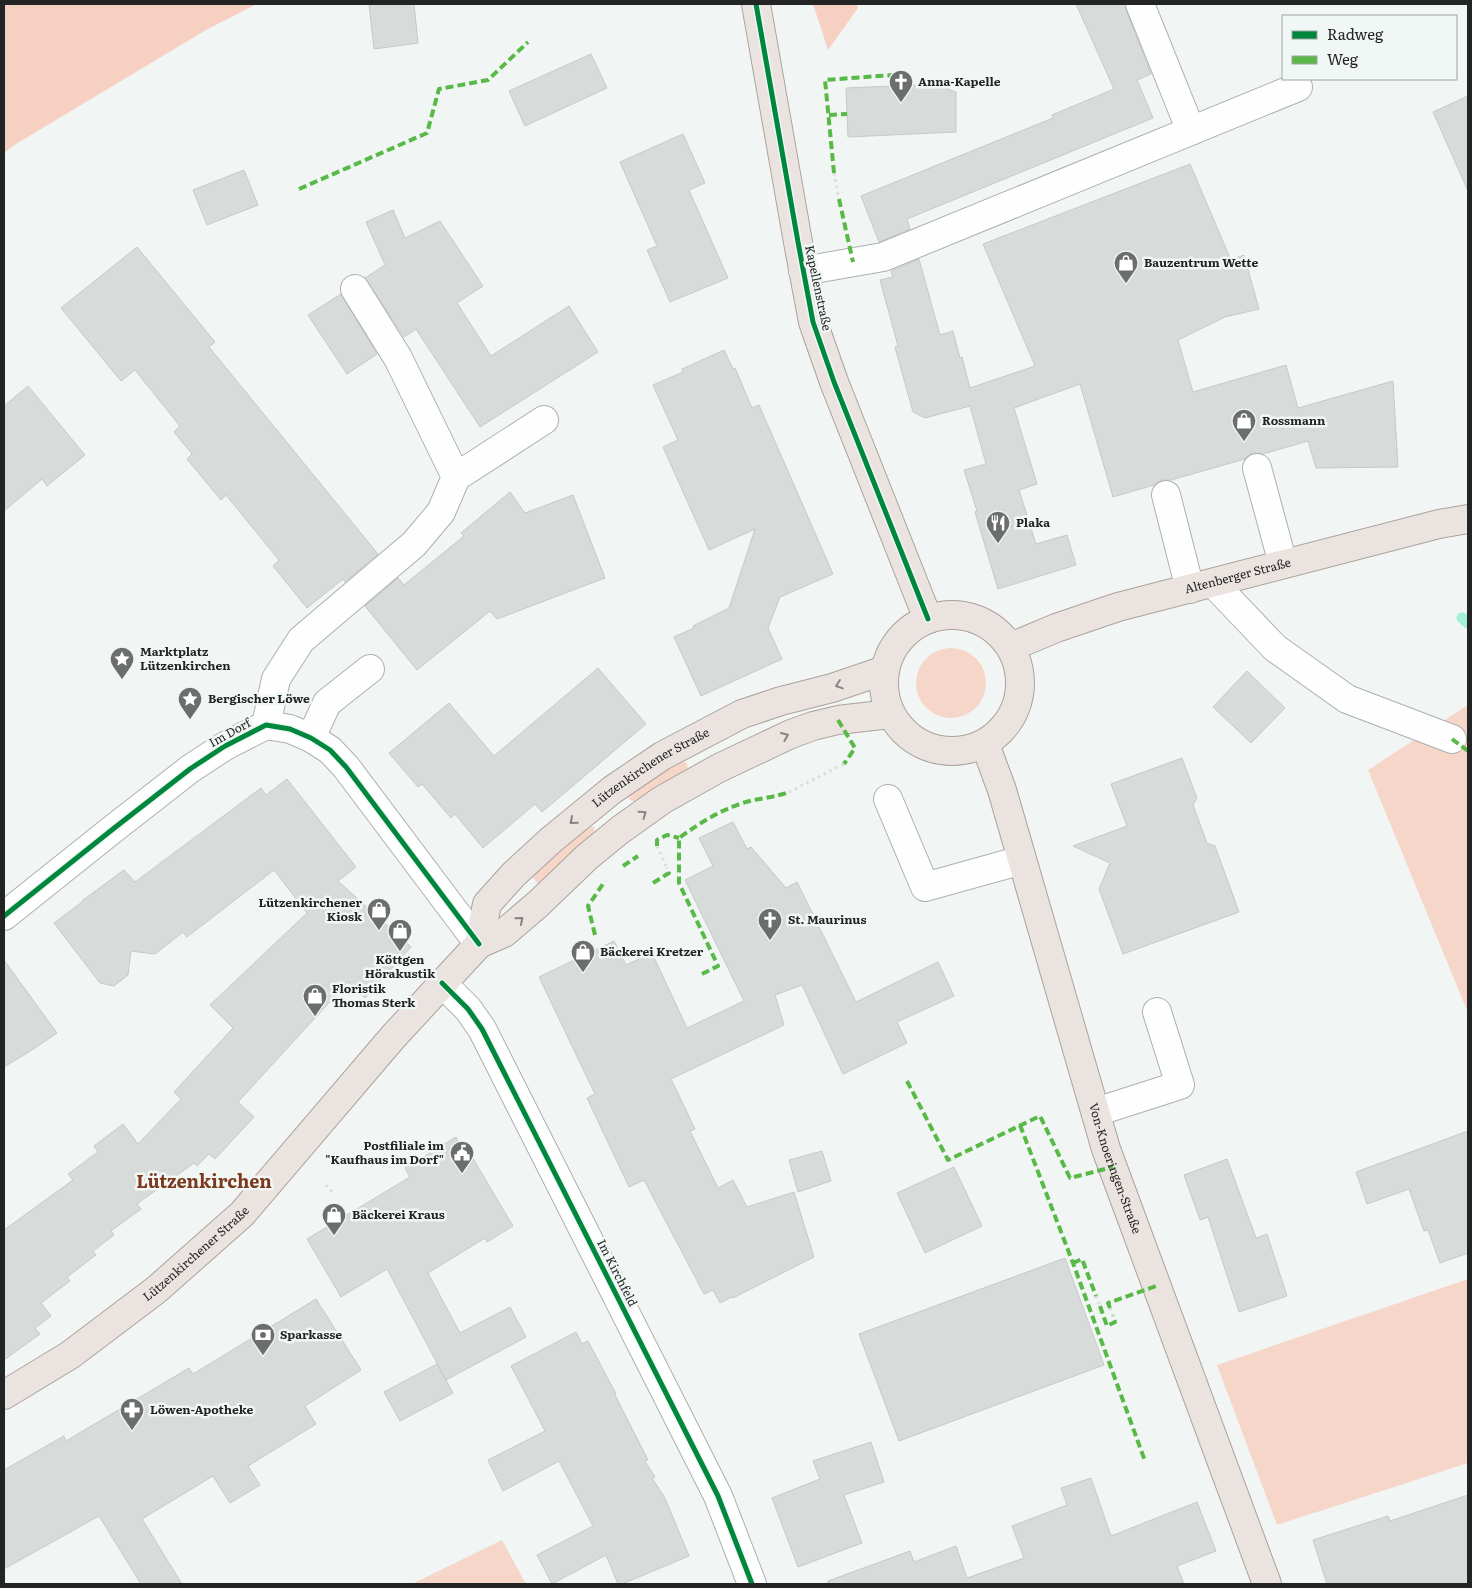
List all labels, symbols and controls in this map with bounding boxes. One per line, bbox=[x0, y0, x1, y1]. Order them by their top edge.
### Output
legend bbox=[1282, 15, 1457, 80]
text: Radweg bbox=[1327, 22, 1384, 45]
text: Weg bbox=[1327, 47, 1359, 70]
church icon: Anna-Kapelle bbox=[888, 69, 914, 103]
place label: Anna-Kapelle bbox=[918, 72, 1001, 90]
street label: Kapellenstraße bbox=[801, 243, 837, 332]
shop icon: Bauzentrum Wette bbox=[1113, 250, 1139, 284]
place label: Bauzentrum Wette bbox=[1144, 253, 1258, 271]
shop icon: Rossmann bbox=[1231, 408, 1257, 442]
place label: Rossmann bbox=[1262, 411, 1326, 429]
restaurant icon: Plaka bbox=[985, 510, 1011, 544]
place label: Plaka bbox=[1016, 513, 1050, 531]
street label: Altenberger Straße bbox=[1182, 553, 1293, 597]
place label: Marktplatz Lützenkirchen bbox=[140, 642, 231, 674]
place icon: Marktplatz Lützenkirchen bbox=[109, 646, 135, 680]
one-way arrow bbox=[835, 680, 844, 690]
place icon: Bergischer Löwe bbox=[177, 686, 203, 720]
place label: Bergischer Löwe bbox=[208, 689, 310, 707]
street label: Im Dorf bbox=[205, 713, 255, 751]
street label: Lützenkirchener Straße bbox=[587, 723, 712, 811]
one-way arrow bbox=[781, 732, 789, 742]
one-way arrow bbox=[637, 811, 646, 819]
one-way arrow bbox=[569, 816, 578, 825]
place label: Lützenkirchener Kiosk bbox=[258, 893, 363, 925]
shop icon: Lützenkirchener Kiosk bbox=[366, 897, 392, 931]
church icon: St. Maurinus bbox=[757, 907, 783, 941]
place label: St. Maurinus bbox=[788, 910, 866, 928]
one-way arrow bbox=[514, 917, 523, 925]
shop icon: Köttgen Hörakustik bbox=[387, 918, 413, 952]
shop icon: Bäckerei Kretzer bbox=[570, 939, 596, 973]
place label: Bäckerei Kretzer bbox=[600, 942, 704, 960]
place label: Köttgen Hörakustik bbox=[365, 950, 436, 982]
place label: Floristik Thomas Sterk bbox=[332, 979, 416, 1011]
shop icon: Floristik Thomas Sterk bbox=[302, 983, 328, 1017]
street label: Von-Knoeringen-Straße bbox=[1085, 1101, 1147, 1236]
place label: Postfiliale im "Kaufhaus im Dorf" bbox=[325, 1136, 444, 1168]
public building icon: Postfiliale im "Kaufhaus im Dorf" bbox=[449, 1140, 475, 1174]
district label: Lützenkirchen bbox=[136, 1167, 272, 1194]
street label: Lützenkirchener Straße bbox=[139, 1202, 253, 1305]
shop icon: Bäckerei Kraus bbox=[321, 1202, 347, 1236]
place label: Bäckerei Kraus bbox=[352, 1205, 445, 1223]
street label: Im Kirchfeld bbox=[593, 1236, 643, 1310]
bank icon: Sparkasse bbox=[250, 1322, 276, 1356]
place label: Sparkasse bbox=[280, 1325, 342, 1343]
pharmacy icon: Löwen-Apotheke bbox=[119, 1397, 145, 1431]
place label: Löwen-Apotheke bbox=[150, 1400, 254, 1418]

